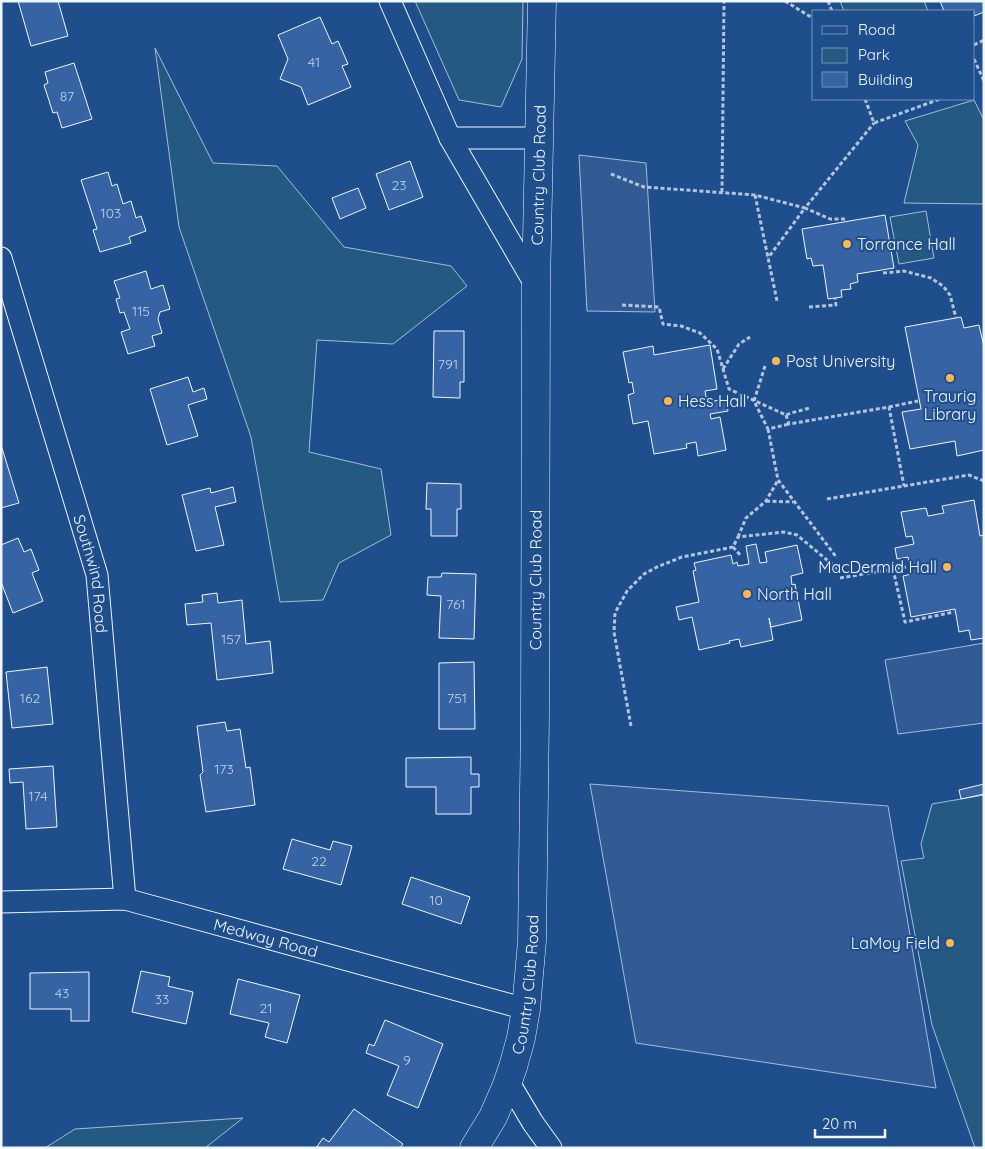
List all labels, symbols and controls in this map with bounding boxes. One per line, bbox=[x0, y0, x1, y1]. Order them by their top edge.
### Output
legend bbox=[812, 10, 975, 100]
text: Road bbox=[858, 20, 895, 39]
text: Park bbox=[858, 45, 890, 64]
house number: 41 bbox=[308, 53, 320, 71]
text: Building bbox=[858, 70, 913, 89]
house number: 87 bbox=[60, 87, 74, 105]
street label: Country Club Road bbox=[527, 105, 550, 246]
house number: 23 bbox=[391, 176, 407, 194]
house number: 103 bbox=[101, 204, 121, 222]
place label: Torrance Hall bbox=[857, 234, 956, 254]
marker: Torrance Hall bbox=[841, 238, 853, 250]
house number: 115 bbox=[132, 302, 150, 320]
place label: Post University bbox=[786, 351, 895, 371]
house number: 791 bbox=[438, 355, 458, 373]
marker: Post University bbox=[770, 355, 782, 367]
marker: Traurig Library bbox=[944, 372, 956, 384]
place label: Traurig Library bbox=[924, 386, 976, 424]
place label: Hess Hall bbox=[678, 391, 747, 411]
marker: Hess Hall bbox=[662, 395, 674, 407]
street label: Country Club Road bbox=[525, 510, 545, 650]
street label: Southwind Road bbox=[69, 512, 112, 634]
place label: MacDermid Hall bbox=[818, 557, 937, 577]
marker: MacDermid Hall bbox=[941, 561, 953, 573]
place label: North Hall bbox=[757, 584, 832, 604]
marker: North Hall bbox=[741, 588, 753, 600]
house number: 761 bbox=[446, 595, 466, 613]
house number: 157 bbox=[221, 630, 241, 648]
house number: 162 bbox=[20, 689, 40, 707]
house number: 751 bbox=[447, 689, 467, 707]
house number: 173 bbox=[214, 760, 234, 778]
house number: 174 bbox=[28, 787, 48, 805]
house number: 22 bbox=[311, 852, 327, 870]
house number: 10 bbox=[429, 891, 443, 909]
street label: Medway Road bbox=[212, 914, 320, 961]
street label: Country Club Road bbox=[507, 915, 542, 1057]
place label: LaMoy Field bbox=[851, 933, 940, 953]
marker: LaMoy Field bbox=[944, 937, 956, 949]
house number: 43 bbox=[55, 984, 69, 1002]
house number: 33 bbox=[155, 990, 169, 1008]
house number: 21 bbox=[260, 999, 272, 1017]
house number: 9 bbox=[403, 1051, 411, 1069]
scale bar bbox=[815, 1106, 885, 1138]
text: 20 m bbox=[822, 1114, 857, 1133]

